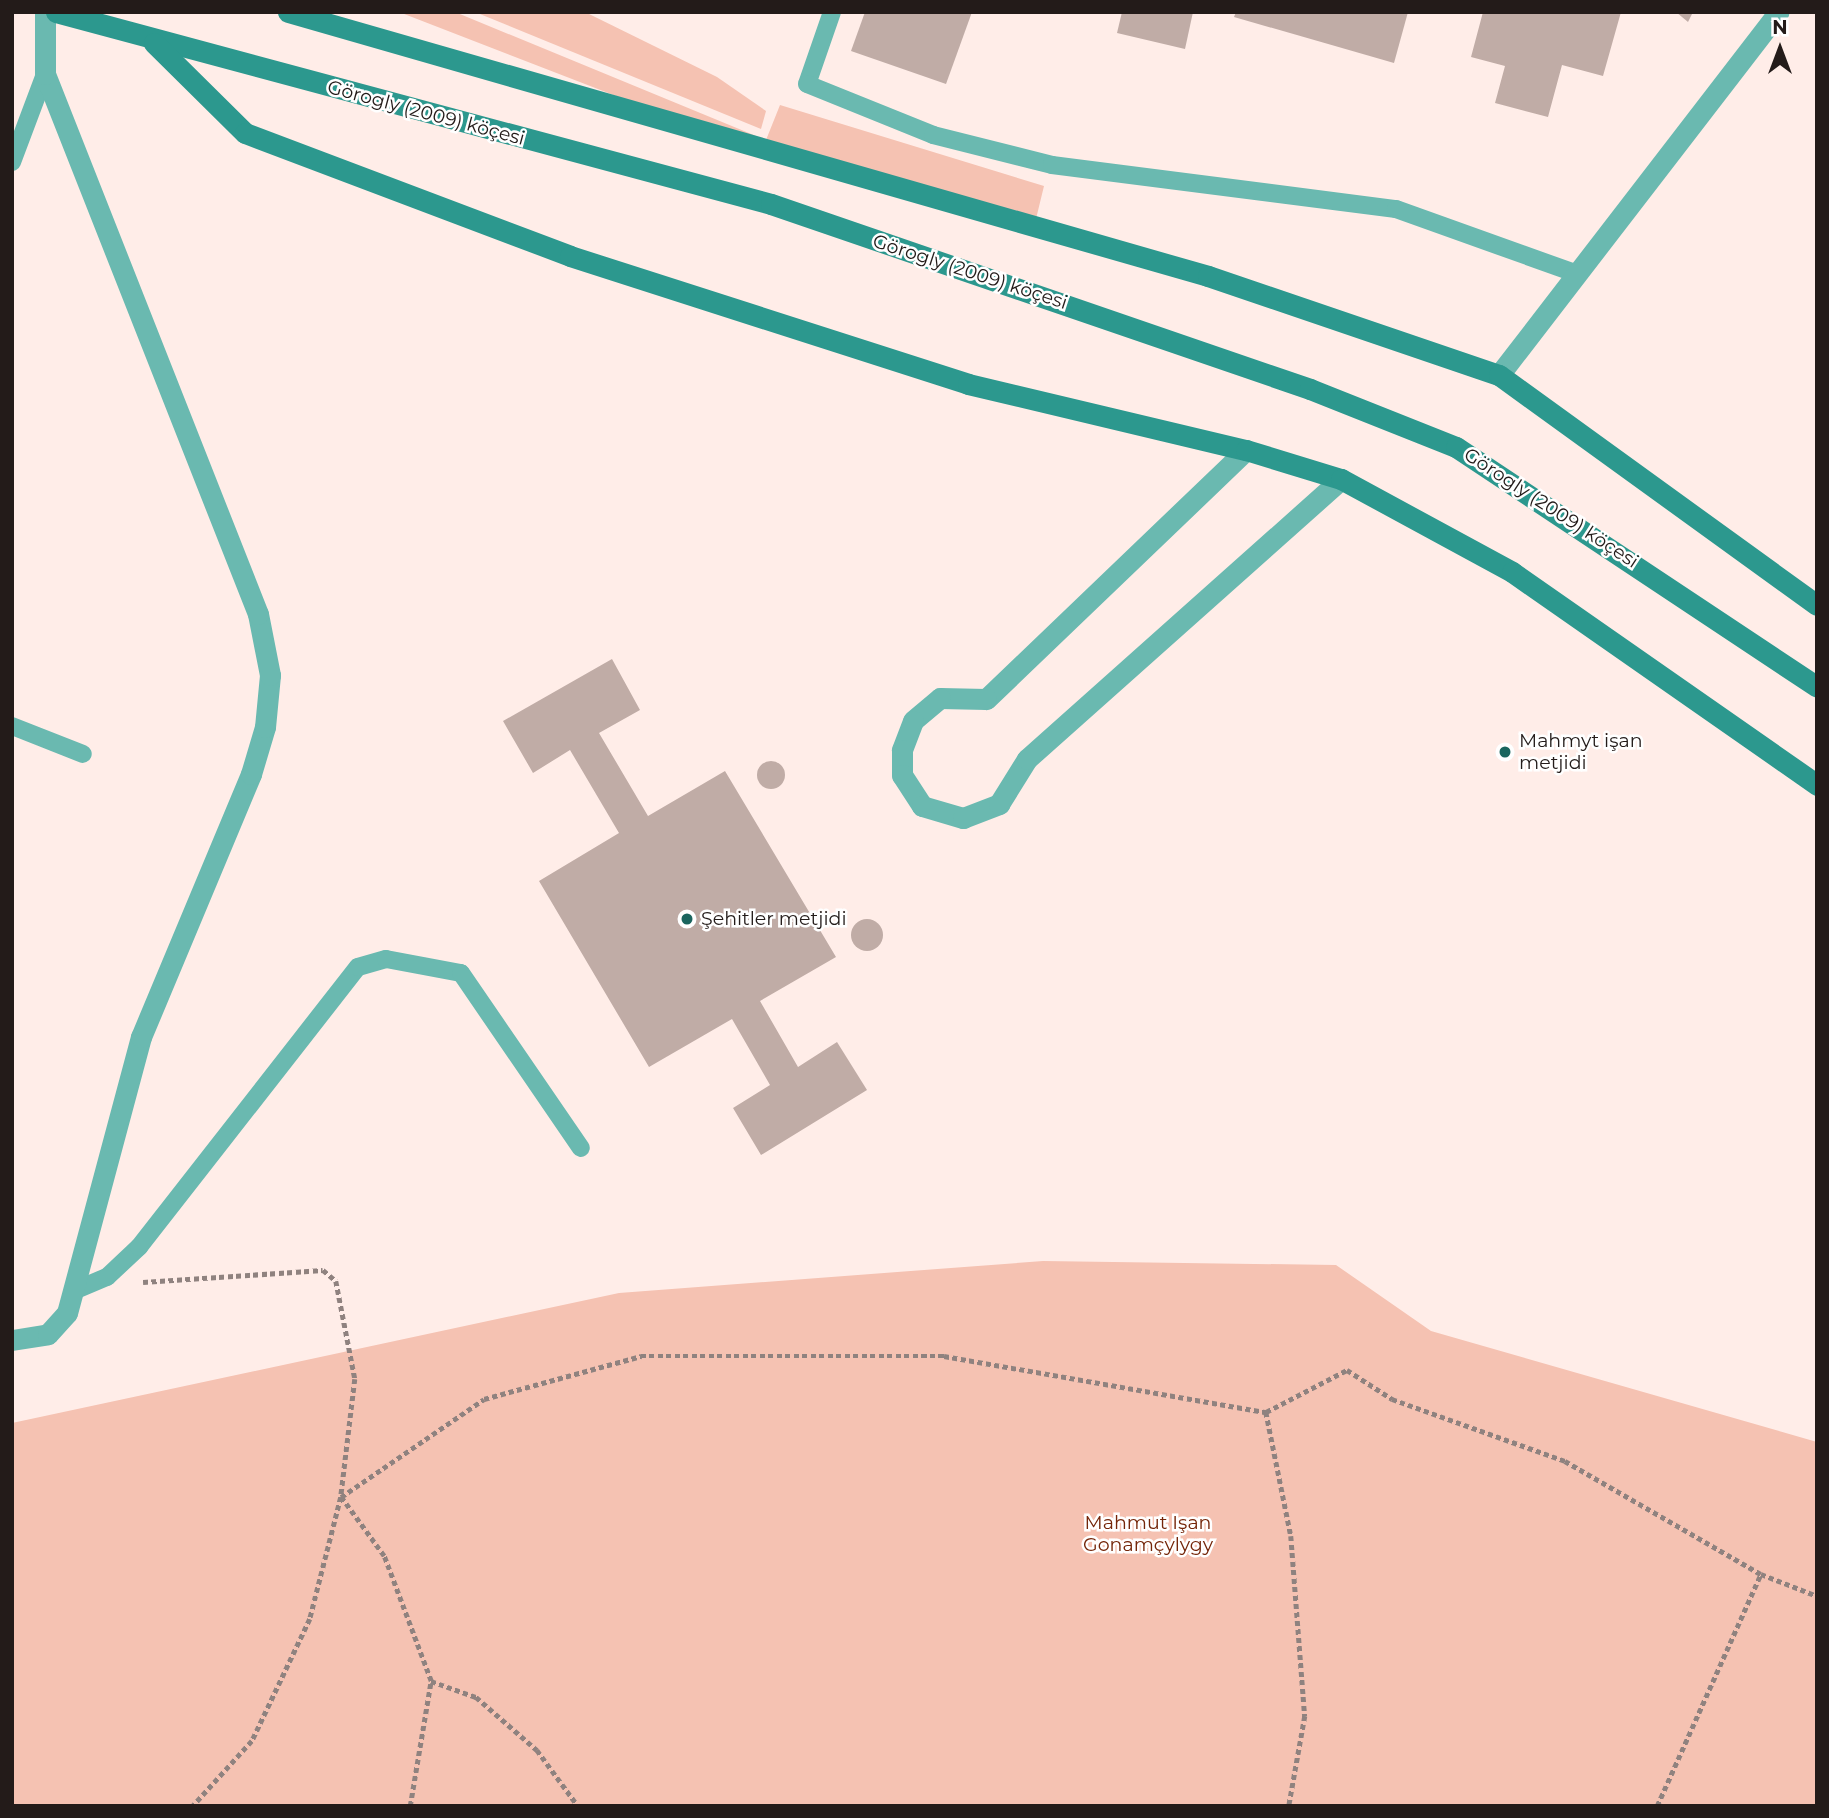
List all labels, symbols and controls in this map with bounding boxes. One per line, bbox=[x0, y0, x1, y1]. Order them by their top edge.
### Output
north arrow bbox=[1745, 14, 1815, 84]
text: N bbox=[1772, 16, 1788, 39]
street label: Görogly (2009) köçesi bbox=[325, 76, 527, 150]
street label: Görogly (2009) köçesi bbox=[870, 230, 1070, 314]
street label: Görogly (2009) köçesi bbox=[1459, 443, 1643, 573]
place label: Mahmyt işan metjidi bbox=[1519, 730, 1643, 774]
marker: Mahmyt işan metjidi bbox=[1497, 744, 1513, 760]
place label: Şehitler metjidi bbox=[701, 908, 847, 930]
marker: Şehitler metjidi bbox=[679, 911, 695, 927]
park label: Mahmut Işan Gonamçylygy bbox=[1083, 1512, 1213, 1556]

